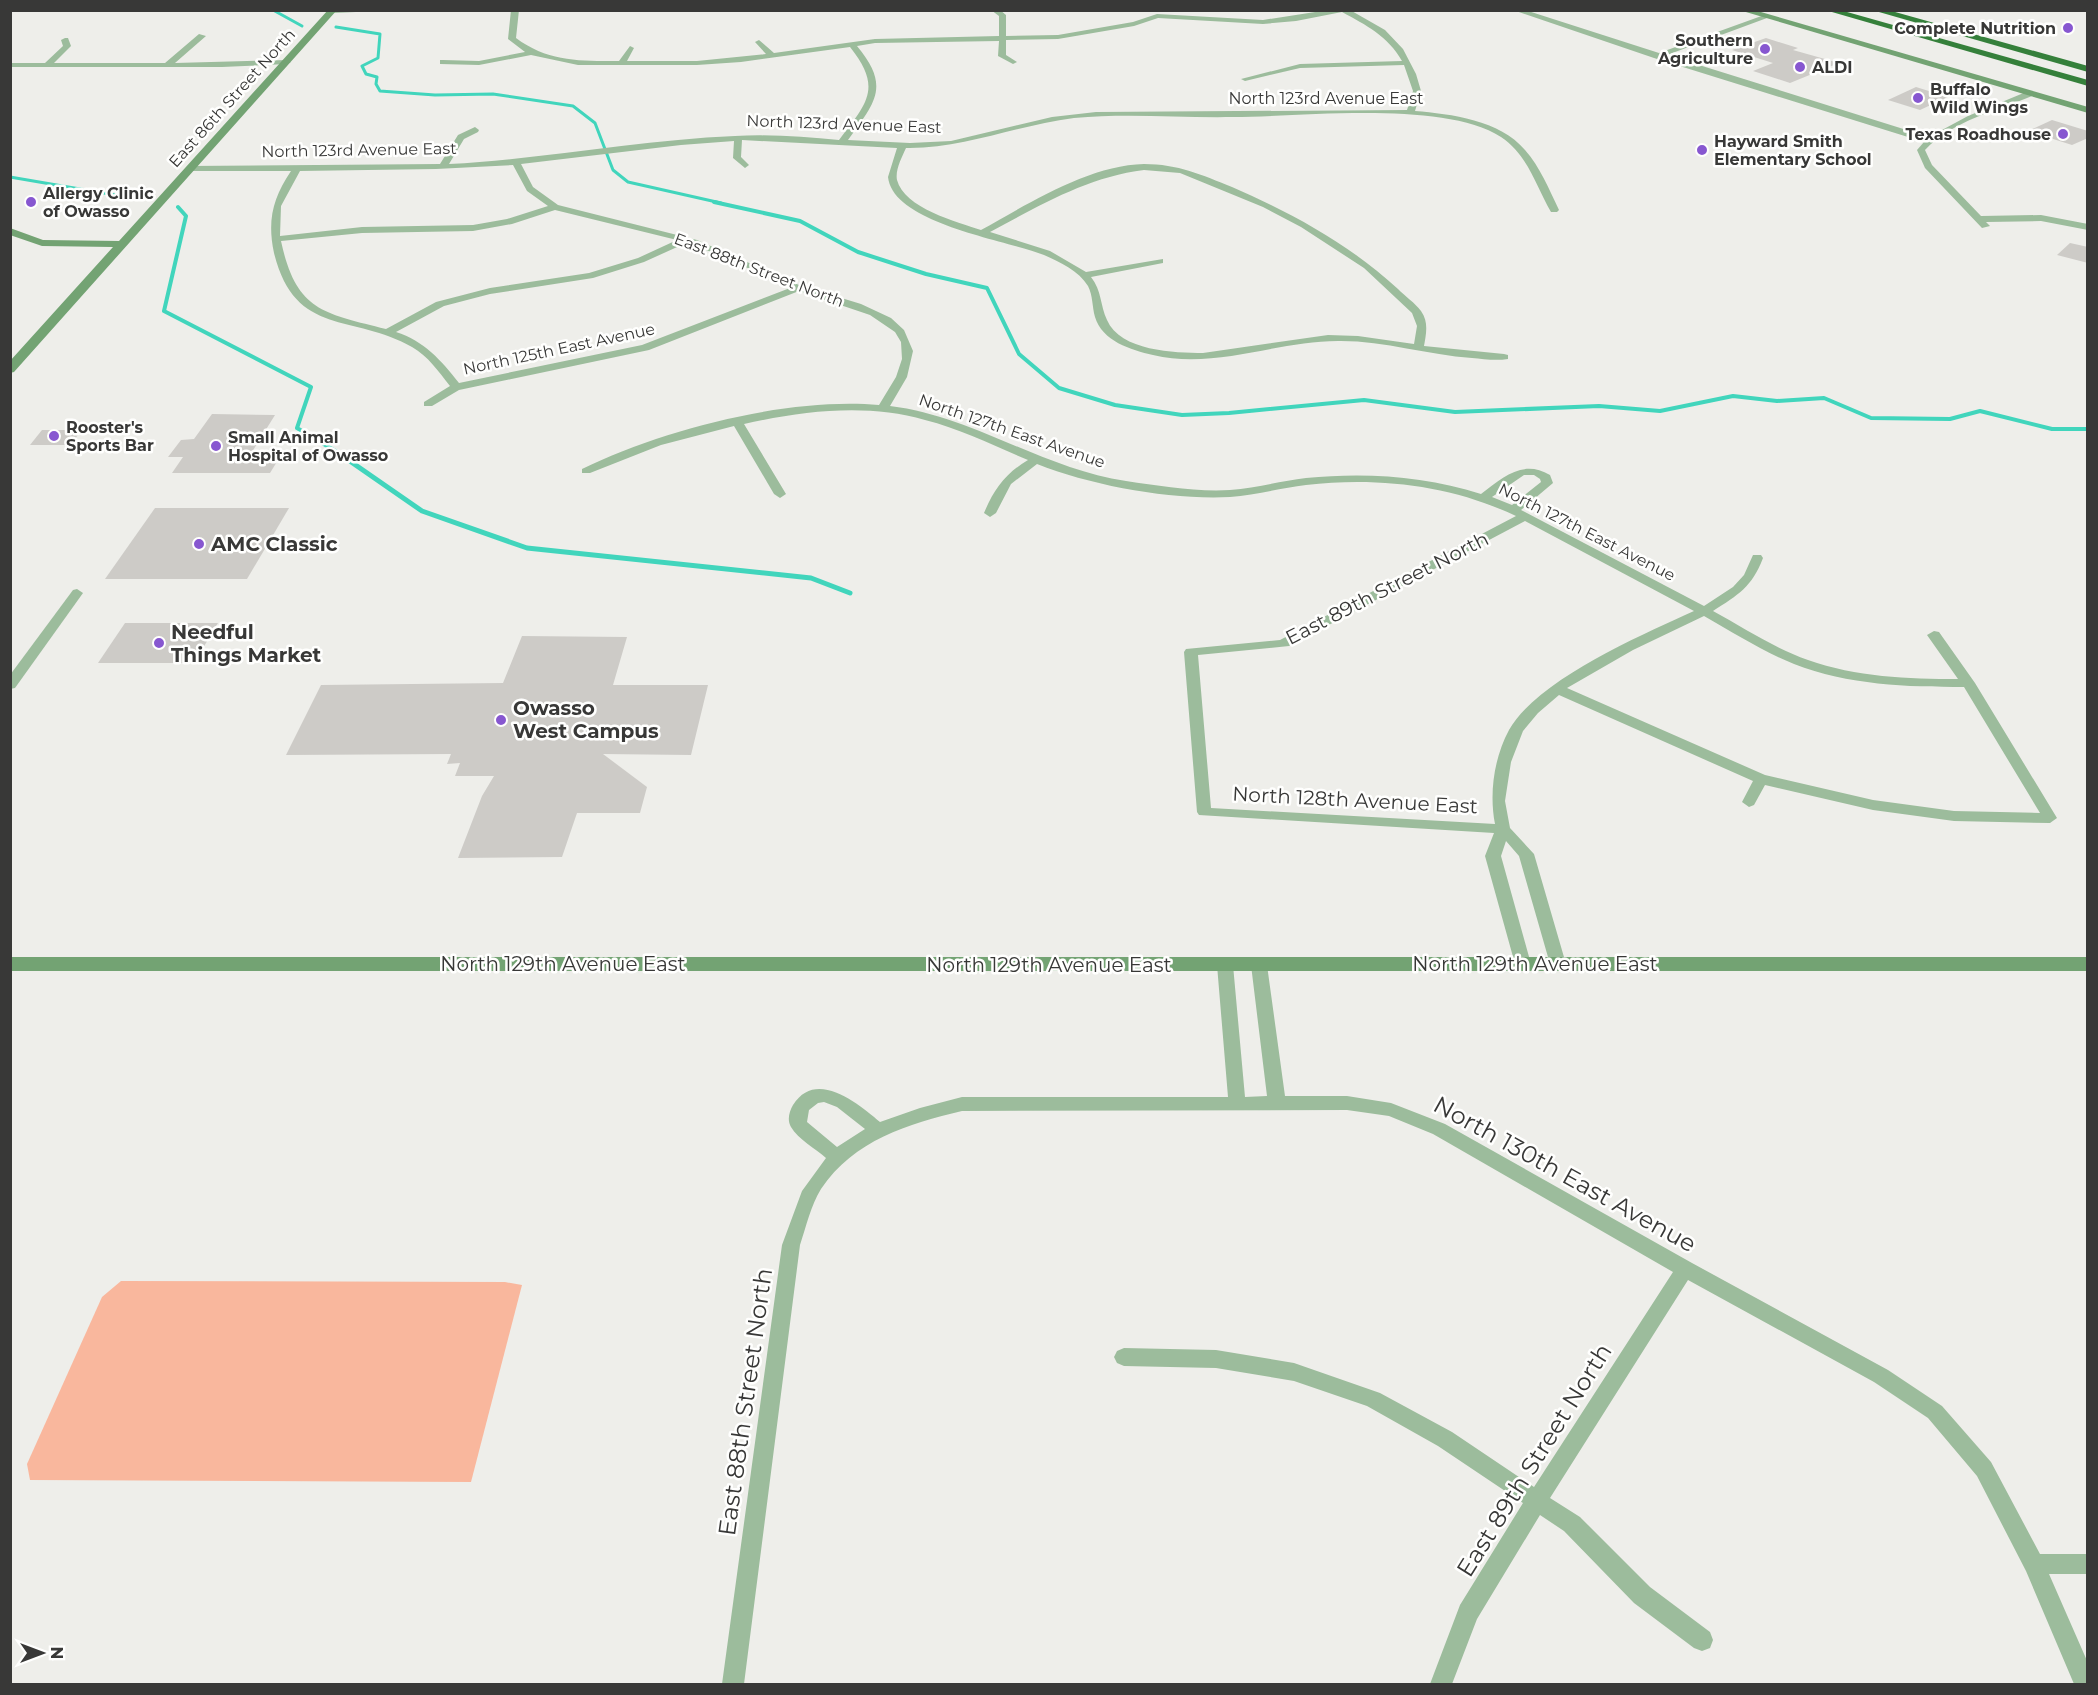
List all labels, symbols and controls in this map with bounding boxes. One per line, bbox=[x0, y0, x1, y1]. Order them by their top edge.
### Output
place label: Complete Nutrition bbox=[1894, 19, 2056, 38]
marker: Complete Nutrition bbox=[2061, 21, 2075, 35]
street label: East 86th Street North bbox=[165, 25, 299, 171]
place label: Southern Agriculture bbox=[1657, 31, 1753, 68]
marker: Southern Agriculture bbox=[1758, 42, 1772, 56]
place label: ALDI bbox=[1811, 58, 1852, 77]
marker: ALDI bbox=[1793, 60, 1807, 74]
place label: Buffalo Wild Wings bbox=[1930, 80, 2028, 117]
street label: North 123rd Avenue East bbox=[1228, 89, 1424, 108]
marker: Buffalo Wild Wings bbox=[1911, 91, 1925, 105]
street label: North 123rd Avenue East bbox=[746, 111, 942, 137]
place label: Texas Roadhouse bbox=[1906, 125, 2051, 144]
marker: Texas Roadhouse bbox=[2056, 127, 2070, 141]
place label: Hayward Smith Elementary School bbox=[1714, 132, 1872, 169]
street label: North 123rd Avenue East bbox=[261, 139, 457, 161]
marker: Hayward Smith Elementary School bbox=[1695, 143, 1709, 157]
place label: Allergy Clinic of Owasso bbox=[42, 184, 154, 221]
marker: Allergy Clinic of Owasso bbox=[24, 195, 38, 209]
street label: East 88th Street North bbox=[672, 229, 846, 311]
street label: North 125th East Avenue bbox=[461, 319, 657, 379]
street label: North 127th East Avenue bbox=[916, 390, 1108, 472]
place label: Rooster's Sports Bar bbox=[66, 418, 154, 455]
place label: Small Animal Hospital of Owasso bbox=[228, 428, 388, 465]
marker: Rooster's Sports Bar bbox=[47, 429, 61, 443]
marker: Small Animal Hospital of Owasso bbox=[209, 439, 223, 453]
street label: North 127th East Avenue bbox=[1496, 479, 1678, 585]
street label: East 89th Street North bbox=[1281, 526, 1493, 650]
place label: AMC Classic bbox=[210, 532, 338, 556]
marker: AMC Classic bbox=[192, 537, 206, 551]
place label: Needful Things Market bbox=[171, 620, 322, 667]
marker: Needful Things Market bbox=[152, 636, 166, 650]
place label: Owasso West Campus bbox=[513, 696, 659, 743]
marker: Owasso West Campus bbox=[494, 713, 508, 727]
street label: North 128th Avenue East bbox=[1232, 782, 1478, 818]
street label: North 129th Avenue East bbox=[440, 952, 686, 976]
street label: North 129th Avenue East bbox=[1412, 952, 1658, 976]
street label: North 129th Avenue East bbox=[926, 953, 1172, 977]
street label: North 130th East Avenue bbox=[1429, 1090, 1701, 1258]
street label: East 88th Street North bbox=[712, 1266, 778, 1538]
street label: East 89th Street North bbox=[1450, 1338, 1618, 1582]
north arrow bbox=[12, 1623, 72, 1683]
text: N bbox=[47, 1647, 66, 1659]

